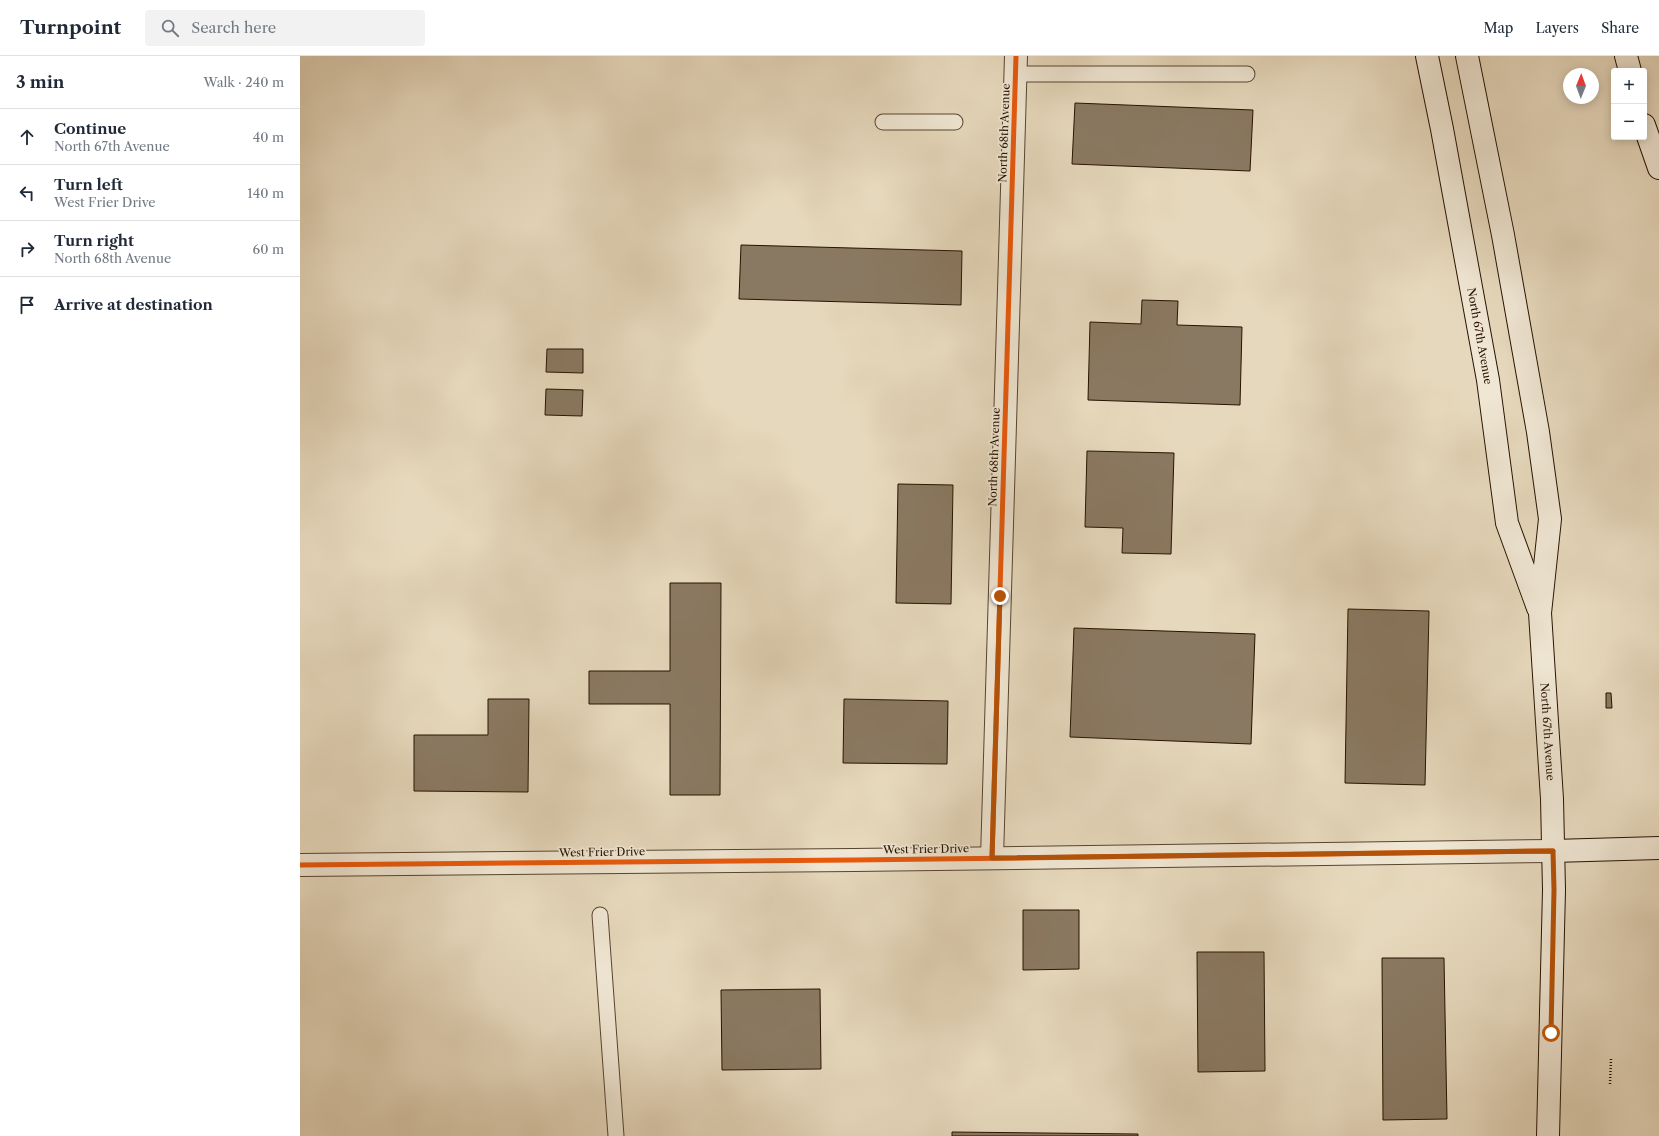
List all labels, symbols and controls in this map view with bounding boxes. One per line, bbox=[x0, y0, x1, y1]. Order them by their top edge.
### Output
search box bbox=[145, 10, 425, 46]
text: Turnpoint bbox=[20, 16, 121, 39]
icon: search bbox=[159, 17, 181, 39]
text: Search here bbox=[191, 18, 276, 37]
text: Map bbox=[1483, 19, 1513, 37]
text: Layers bbox=[1535, 19, 1579, 37]
text: Share bbox=[1601, 19, 1639, 37]
north arrow bbox=[1563, 68, 1599, 104]
map controls bbox=[1611, 68, 1647, 140]
button: + bbox=[1611, 68, 1647, 104]
text: 3 min bbox=[16, 72, 65, 92]
text: Walk · 240 m bbox=[204, 74, 284, 90]
street label: North 68th Avenue bbox=[995, 83, 1013, 183]
button: − bbox=[1611, 104, 1647, 140]
text: Continue bbox=[54, 119, 126, 138]
icon: ahead bbox=[16, 126, 38, 148]
text: 40 m bbox=[253, 129, 284, 145]
text: North 67th Avenue bbox=[54, 138, 170, 154]
text: Turn left bbox=[54, 175, 123, 194]
icon: left bbox=[16, 182, 38, 204]
text: 140 m bbox=[247, 185, 284, 201]
text: West Frier Drive bbox=[54, 194, 156, 210]
text: Turn right bbox=[54, 231, 134, 250]
icon: right bbox=[16, 238, 38, 260]
text: 60 m bbox=[253, 241, 284, 257]
text: North 68th Avenue bbox=[54, 250, 171, 266]
street label: North 67th Avenue bbox=[1464, 287, 1496, 385]
icon: arrive bbox=[16, 294, 38, 316]
text: Arrive at destination bbox=[54, 295, 213, 314]
street label: North 68th Avenue bbox=[985, 407, 1003, 507]
route end bbox=[991, 587, 1009, 605]
street label: North 67th Avenue bbox=[1538, 682, 1558, 781]
street label: West Frier Drive bbox=[882, 841, 969, 857]
street label: West Frier Drive bbox=[558, 844, 645, 860]
route start bbox=[1542, 1024, 1560, 1042]

